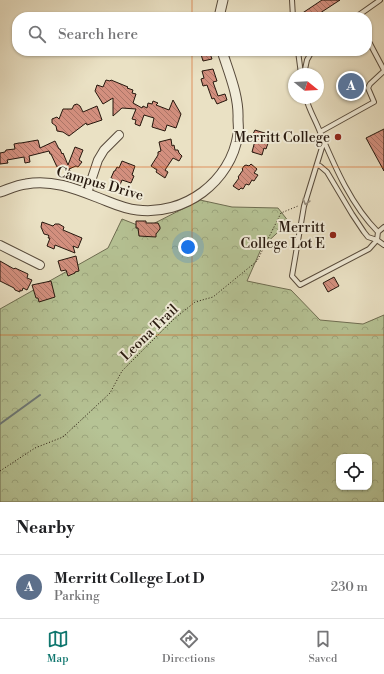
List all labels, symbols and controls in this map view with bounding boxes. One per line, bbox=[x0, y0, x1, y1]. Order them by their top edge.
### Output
search box bbox=[12, 12, 372, 56]
icon: search bbox=[26, 23, 48, 45]
text: Search here bbox=[58, 25, 138, 44]
north arrow bbox=[288, 68, 324, 104]
pin: A bbox=[338, 71, 364, 101]
place label: Merritt College bbox=[234, 129, 330, 147]
marker: Merritt College bbox=[333, 132, 343, 142]
street label: Campus Drive bbox=[54, 163, 145, 205]
one-way arrow bbox=[302, 198, 311, 205]
place label: Merritt College Lot E bbox=[241, 219, 325, 253]
marker: Merritt College Lot E bbox=[328, 230, 338, 240]
your location bbox=[178, 237, 198, 257]
street label: Leona Trail bbox=[117, 301, 182, 365]
map controls bbox=[336, 454, 372, 490]
button: locate bbox=[336, 454, 372, 490]
text: Nearby bbox=[16, 517, 75, 539]
text: Merritt College Lot D bbox=[54, 569, 204, 588]
text: A bbox=[24, 579, 34, 595]
text: 230 m bbox=[331, 579, 368, 595]
text: Parking bbox=[54, 588, 100, 604]
tab: Map bbox=[47, 628, 69, 666]
tab: Directions bbox=[162, 628, 215, 666]
tab: Saved bbox=[308, 628, 337, 666]

